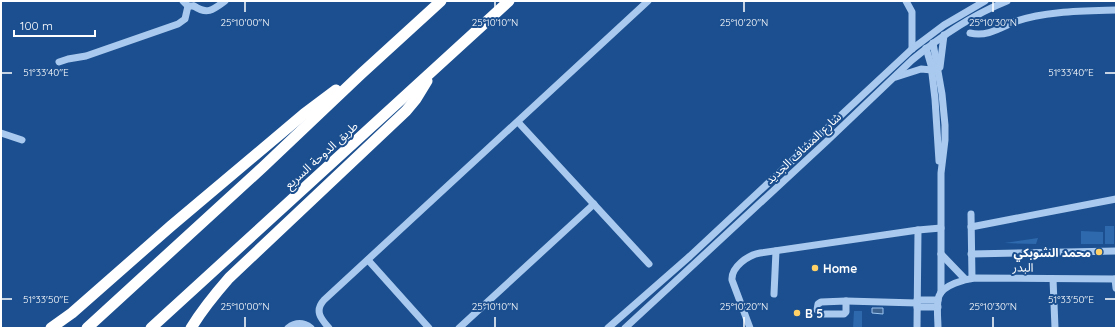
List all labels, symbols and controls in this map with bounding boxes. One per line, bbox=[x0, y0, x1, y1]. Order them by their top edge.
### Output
scale bar bbox=[14, 12, 95, 38]
text: 25°10'00"N bbox=[221, 16, 269, 29]
text: 25°10'10"N bbox=[472, 16, 518, 29]
text: 25°10'20"N bbox=[720, 16, 768, 29]
text: 25°10'30"N bbox=[969, 16, 1017, 29]
text: 100 m bbox=[20, 18, 53, 33]
text: 51°33'40"E bbox=[23, 66, 69, 79]
text: 51°33'40"E bbox=[1048, 66, 1094, 79]
street label: شارع المشاف الجديد bbox=[762, 109, 845, 188]
street label: طريق الدوحة السريع bbox=[281, 118, 362, 193]
place label: محمد الشوبكي bbox=[1014, 245, 1091, 262]
marker: محمد الشوبكي bbox=[1094, 247, 1104, 257]
street label: البدر bbox=[1011, 259, 1034, 275]
place label: Home bbox=[823, 261, 857, 276]
marker: Home bbox=[810, 263, 820, 273]
text: 51°33'50"E bbox=[23, 293, 69, 306]
text: 51°33'50"E bbox=[1048, 293, 1094, 306]
text: 25°10'00"N bbox=[221, 300, 269, 313]
text: 25°10'10"N bbox=[472, 300, 518, 313]
text: 25°10'20"N bbox=[720, 300, 768, 313]
text: 25°10'30"N bbox=[969, 300, 1017, 313]
place label: B 5 bbox=[805, 306, 823, 321]
marker: B 5 bbox=[792, 308, 802, 318]

